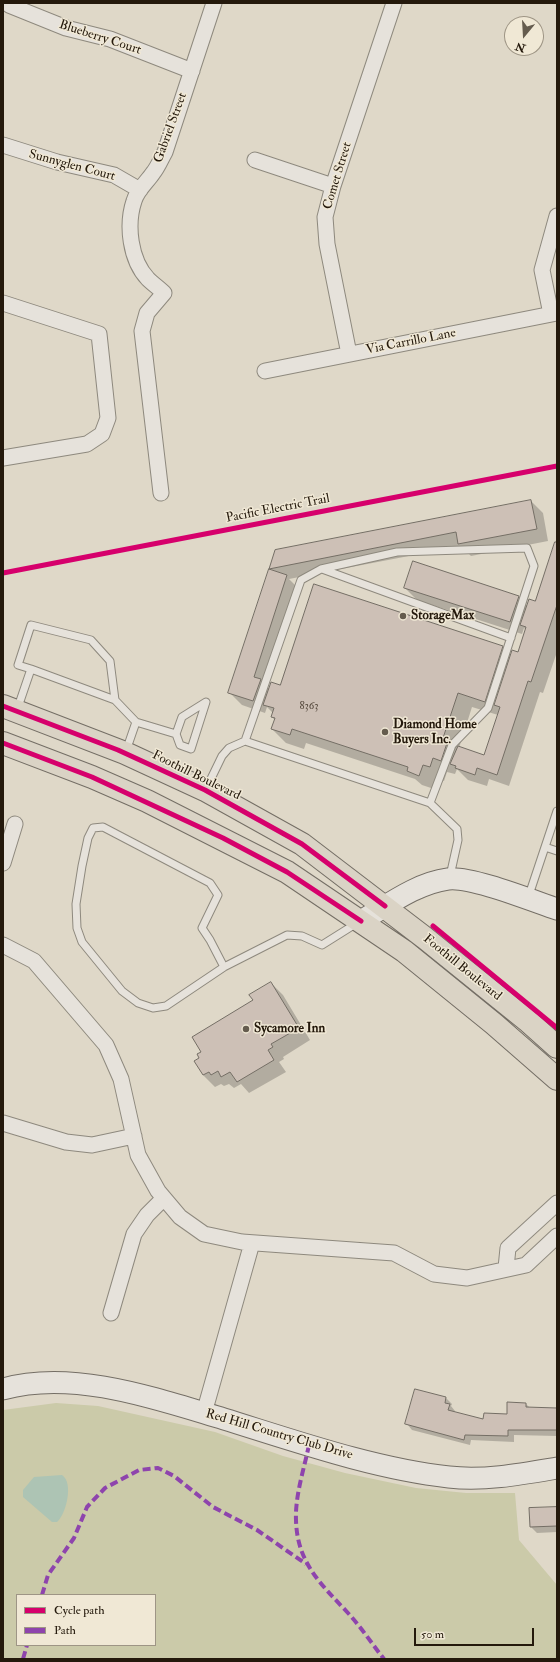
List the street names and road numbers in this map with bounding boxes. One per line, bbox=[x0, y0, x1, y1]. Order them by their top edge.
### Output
street label: Blueberry Court bbox=[57, 17, 143, 59]
street label: Gabriel Street bbox=[151, 91, 191, 165]
street label: Comet Street bbox=[320, 140, 356, 212]
street label: Sunnyglen Court bbox=[27, 147, 117, 185]
street label: Via Carrillo Lane bbox=[365, 326, 457, 358]
street label: Pacific Electric Trail bbox=[225, 491, 331, 527]
street label: Foothill Boulevard bbox=[149, 748, 243, 804]
street label: Foothill Boulevard bbox=[420, 932, 504, 1004]
street label: Red Hill Country Club Drive bbox=[204, 1407, 354, 1463]

